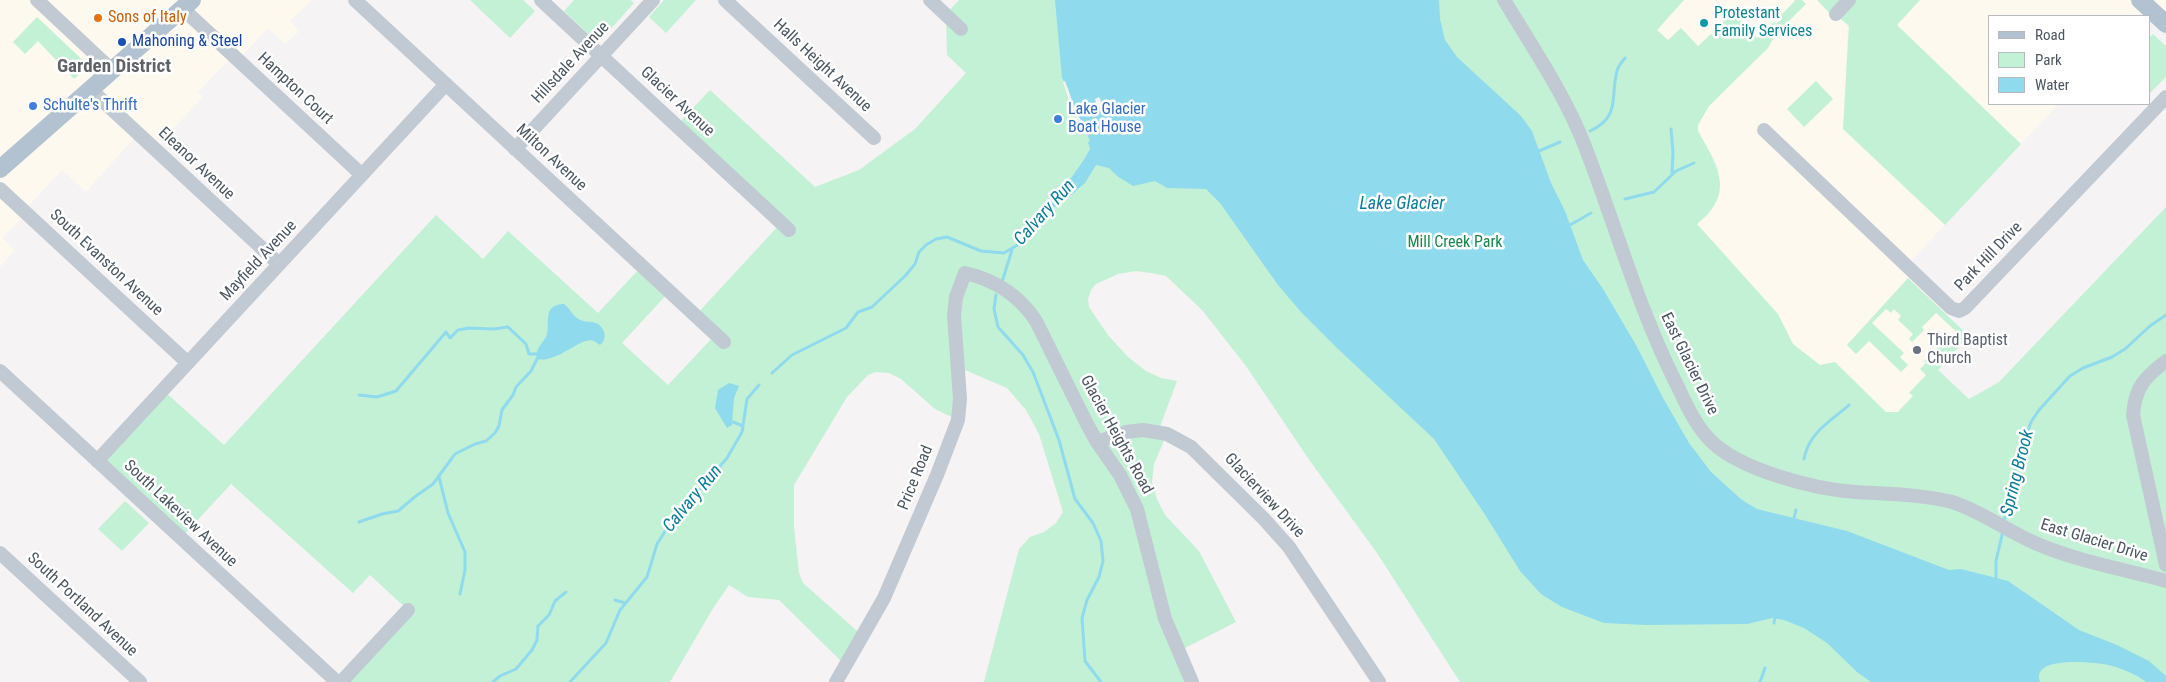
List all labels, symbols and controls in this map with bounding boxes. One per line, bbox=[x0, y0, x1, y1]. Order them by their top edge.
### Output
place label: Protestant Family Services bbox=[1714, 4, 1812, 42]
place label: Sons of Italy bbox=[108, 8, 187, 28]
marker: Sons of Italy bbox=[92, 12, 104, 24]
legend bbox=[1988, 15, 2151, 105]
street label: Halls Height Avenue bbox=[769, 16, 875, 116]
marker: Protestant Family Services bbox=[1698, 17, 1710, 29]
street label: Hillsdale Avenue bbox=[528, 18, 614, 108]
text: Road bbox=[2035, 26, 2065, 44]
place label: Mahoning & Steel bbox=[132, 32, 242, 52]
marker: Mahoning & Steel bbox=[116, 36, 128, 48]
street label: Hampton Court bbox=[253, 49, 337, 129]
text: Park bbox=[2035, 51, 2062, 69]
district label: Garden District bbox=[57, 56, 171, 78]
street label: Glacier Avenue bbox=[636, 63, 718, 141]
text: Water bbox=[2035, 76, 2069, 94]
place label: Schulte's Thrift bbox=[43, 96, 137, 116]
marker: Schulte's Thrift bbox=[27, 100, 39, 112]
place label: Lake Glacier Boat House bbox=[1068, 100, 1146, 138]
marker: Lake Glacier Boat House bbox=[1052, 113, 1064, 125]
street label: Milton Avenue bbox=[512, 120, 590, 196]
street label: Eleanor Avenue bbox=[154, 124, 238, 204]
water label: Calvary Run bbox=[1010, 176, 1080, 250]
water label: Lake Glacier bbox=[1360, 193, 1444, 215]
street label: South Evanston Avenue bbox=[46, 206, 166, 320]
street label: Mayfield Avenue bbox=[217, 217, 301, 305]
street label: Park Hill Drive bbox=[1951, 218, 2027, 296]
park label: Mill Creek Park bbox=[1408, 233, 1502, 253]
street label: East Glacier Drive bbox=[1656, 310, 1722, 418]
place label: Third Baptist Church bbox=[1927, 331, 2008, 369]
marker: Third Baptist Church bbox=[1911, 344, 1923, 356]
street label: Glacier Heights Road bbox=[1076, 372, 1156, 498]
water label: Spring Brook bbox=[1997, 428, 2039, 518]
street label: Price Road bbox=[894, 443, 938, 513]
street label: Glacierview Drive bbox=[1220, 450, 1308, 542]
street label: South Lakeview Avenue bbox=[119, 456, 241, 572]
water label: Calvary Run bbox=[659, 461, 727, 537]
street label: East Glacier Drive bbox=[2038, 516, 2150, 566]
street label: South Portland Avenue bbox=[23, 549, 141, 661]

